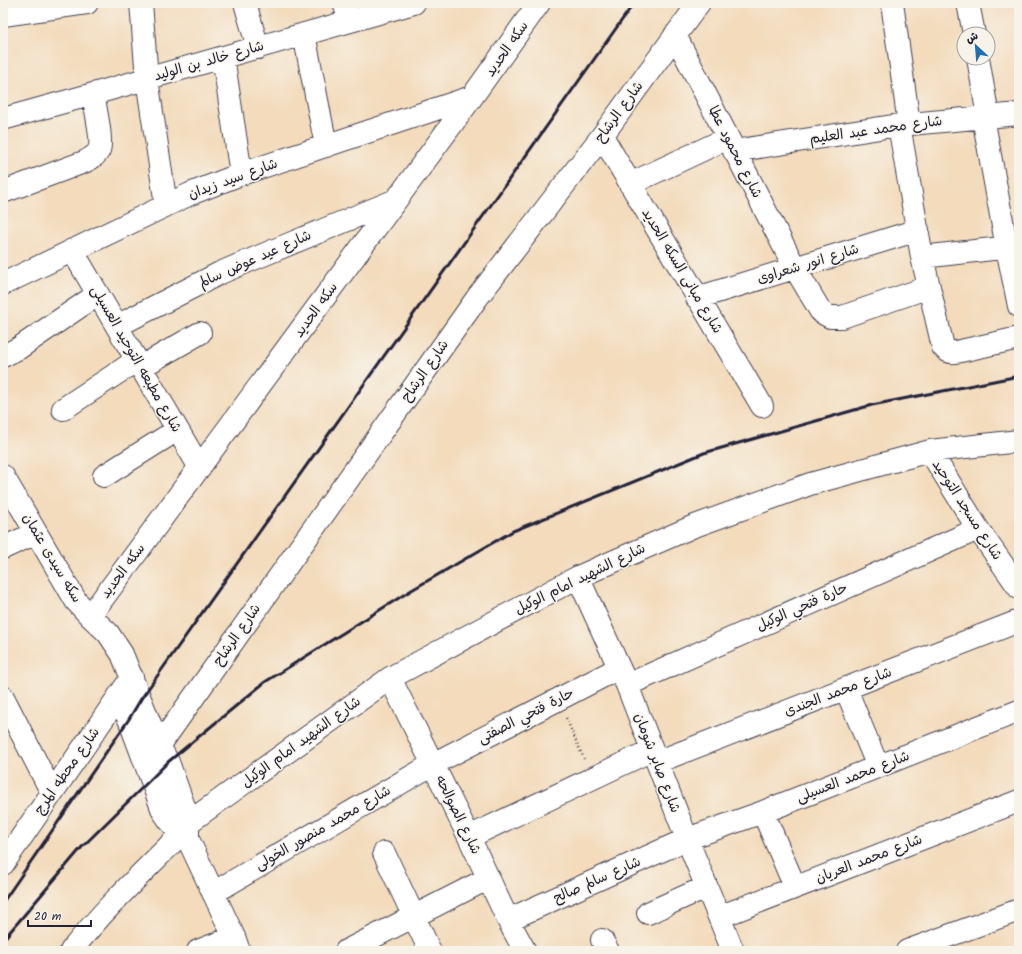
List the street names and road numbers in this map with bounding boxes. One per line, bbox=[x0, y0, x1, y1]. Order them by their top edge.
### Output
street label: سكه الحديد bbox=[480, 17, 534, 81]
street label: شارع خالد بن الوليد bbox=[151, 35, 267, 87]
street label: شارع الرشاح bbox=[589, 77, 649, 147]
street label: شارع محمود عطا bbox=[702, 102, 768, 202]
street label: شارع محمد عبد العليم bbox=[808, 110, 944, 150]
street label: شارع سيد زيدان bbox=[185, 153, 281, 205]
street label: شارع مبانى السكه الحديد bbox=[636, 204, 728, 338]
street label: شارع عيد عوض سالم bbox=[195, 224, 315, 294]
street label: شارع انور شعراوى bbox=[754, 238, 862, 290]
street label: سكه الحديد bbox=[288, 278, 344, 342]
street label: شارع مطبعه التوحيد العسيلى bbox=[85, 281, 187, 437]
street label: شارع الرشاح bbox=[395, 335, 455, 407]
street label: شارع مسجد التوحيد bbox=[926, 455, 1008, 565]
street label: سكه سيدى عثمان bbox=[17, 509, 87, 607]
street label: شارع الشهيد امام الوكيل bbox=[511, 538, 649, 620]
street label: سكه الحديد bbox=[95, 539, 151, 603]
street label: حارة فتحي الوكيل bbox=[753, 577, 852, 638]
street label: شارع الرشاح bbox=[207, 599, 267, 671]
street label: شارع محمد الجندى bbox=[781, 661, 895, 723]
street label: حارة فتحي الصفتى bbox=[474, 682, 579, 751]
street label: شارع الشهيد امام الوكيل bbox=[236, 691, 366, 793]
street label: شارع صابر شومان bbox=[628, 710, 686, 816]
street label: شارع محطه المرج bbox=[29, 723, 105, 819]
street label: شارع محمد العسيلى bbox=[793, 745, 913, 809]
street label: شارع الصوالحه bbox=[429, 772, 487, 858]
street label: شارع محمد منصور الخولى bbox=[251, 780, 395, 876]
street label: شارع محمد العريان bbox=[812, 828, 926, 890]
street label: شارع سالم صالح bbox=[550, 851, 644, 909]

